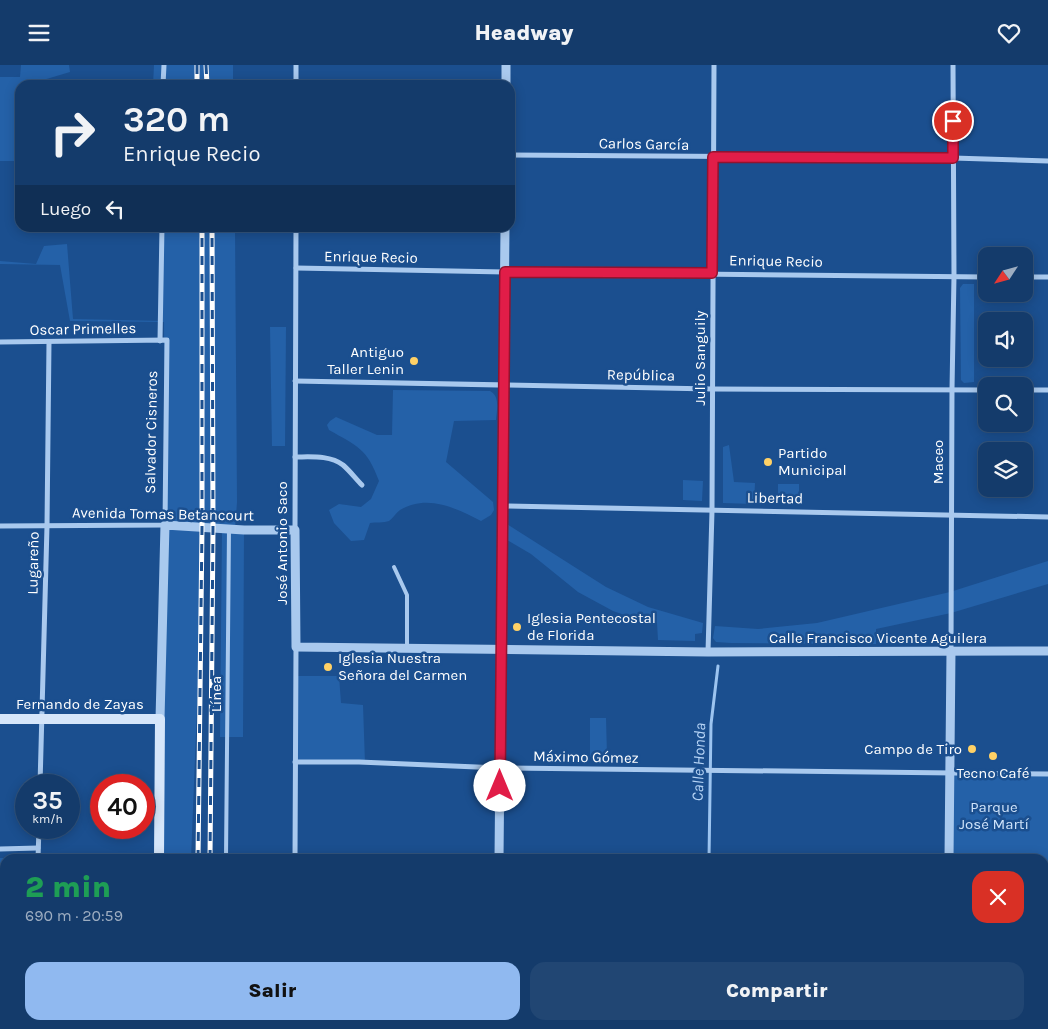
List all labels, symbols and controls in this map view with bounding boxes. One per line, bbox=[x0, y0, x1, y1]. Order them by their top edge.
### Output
icon: menu bbox=[25, 19, 53, 47]
icon: heart bbox=[995, 19, 1023, 47]
text: Headway bbox=[474, 20, 574, 46]
text: 320 m bbox=[123, 99, 230, 140]
icon: right bbox=[40, 100, 105, 165]
pin bbox=[932, 100, 974, 142]
icon: arrive bbox=[939, 107, 967, 135]
street label: Carlos García bbox=[599, 134, 689, 154]
text: Enrique Recio bbox=[123, 141, 261, 167]
icon: left bbox=[101, 195, 129, 223]
text: Luego bbox=[40, 198, 91, 220]
street label: Enrique Recio bbox=[324, 247, 418, 267]
north arrow bbox=[978, 247, 1032, 303]
map controls bbox=[978, 247, 1033, 497]
street label: Enrique Recio bbox=[729, 251, 823, 271]
street label: Julio Sanguily bbox=[691, 310, 709, 406]
button: sound bbox=[978, 312, 1033, 367]
street label: Oscar Primelles bbox=[30, 319, 136, 339]
place label: Antiguo Taller Lenin bbox=[327, 343, 404, 378]
marker: Antiguo Taller Lenin bbox=[408, 355, 420, 367]
street label: República bbox=[607, 365, 675, 385]
street label: Salvador Cisneros bbox=[141, 370, 161, 494]
button: search bbox=[978, 377, 1033, 432]
street label: Maceo bbox=[929, 440, 947, 484]
button: layers bbox=[978, 442, 1033, 497]
place label: Partido Municipal bbox=[778, 444, 847, 479]
marker: Partido Municipal bbox=[762, 456, 774, 468]
street label: José Antonio Saco bbox=[273, 481, 291, 605]
street label: Libertad bbox=[747, 489, 803, 507]
street label: Avenida Tomas Betancourt bbox=[72, 503, 255, 525]
street label: Lugareño bbox=[23, 531, 43, 595]
place label: Iglesia Pentecostal de Florida bbox=[527, 609, 656, 644]
marker: Iglesia Pentecostal de Florida bbox=[511, 621, 523, 633]
street label: Calle Francisco Vicente Aguilera bbox=[769, 629, 987, 647]
place label: Iglesia Nuestra Señora del Carmen bbox=[338, 649, 467, 684]
marker: Iglesia Nuestra Señora del Carmen bbox=[322, 661, 334, 673]
street label: Línea bbox=[207, 676, 225, 712]
street label: Fernando de Zayas bbox=[16, 695, 144, 713]
water label: Calle Honda bbox=[688, 722, 709, 802]
place label: Campo de Tiro bbox=[864, 740, 962, 758]
marker: Campo de Tiro bbox=[966, 743, 978, 755]
street label: Máximo Gómez bbox=[533, 747, 639, 767]
marker: Tecno Café bbox=[987, 750, 999, 762]
position arrow bbox=[473, 759, 525, 811]
place label: Tecno Café bbox=[957, 764, 1029, 782]
speed limit sign: 40 bbox=[90, 774, 155, 839]
text: 35 bbox=[32, 786, 63, 815]
park label: Parque José Martí bbox=[959, 798, 1029, 833]
text: km/h bbox=[32, 812, 63, 826]
text: 2 min bbox=[25, 869, 111, 905]
button: close bbox=[972, 871, 1024, 923]
text: 690 m · 20:59 bbox=[25, 906, 123, 925]
button: Salir bbox=[25, 962, 520, 1020]
button: Compartir bbox=[530, 962, 1024, 1020]

